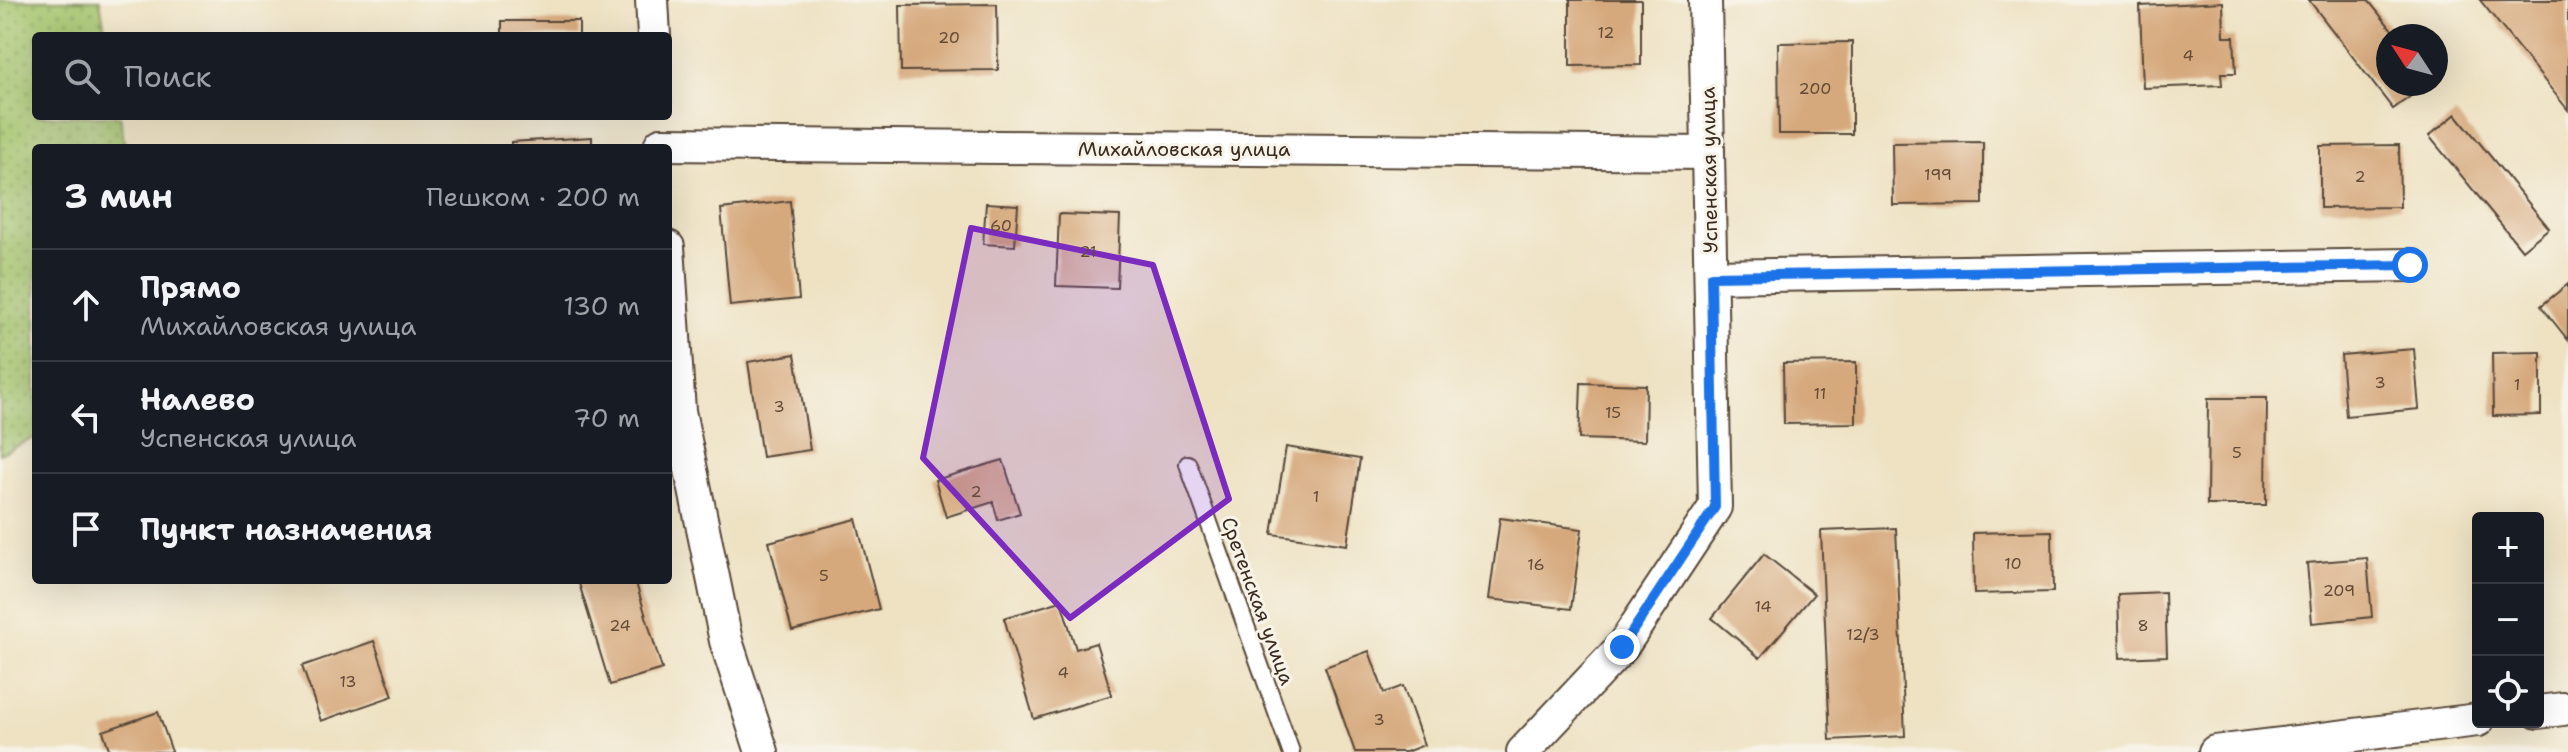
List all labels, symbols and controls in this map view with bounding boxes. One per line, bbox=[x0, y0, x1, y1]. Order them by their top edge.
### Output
house number: 12 bbox=[1597, 22, 1615, 43]
north arrow bbox=[2376, 24, 2448, 96]
house number: 20 bbox=[938, 27, 960, 48]
search box bbox=[32, 32, 672, 120]
house number: 4 bbox=[2182, 45, 2194, 66]
icon: search bbox=[60, 54, 104, 98]
text: Поиск bbox=[124, 56, 212, 97]
house number: 200 bbox=[1799, 78, 1831, 99]
street label: Успенская улица bbox=[1695, 86, 1723, 253]
street label: Михайловская улица bbox=[1078, 136, 1291, 162]
house number: 199 bbox=[1924, 164, 1952, 185]
house number: 2 bbox=[2354, 166, 2366, 187]
text: 3 мин bbox=[64, 173, 173, 219]
text: Пешком · 200 m bbox=[426, 179, 640, 214]
house number: 60 bbox=[990, 215, 1012, 236]
house number: 21 bbox=[1079, 241, 1097, 262]
route start bbox=[2392, 247, 2428, 283]
text: Прямо bbox=[140, 267, 241, 308]
icon: ahead bbox=[64, 283, 108, 327]
text: 130 m bbox=[563, 288, 640, 323]
text: Михайловская улица bbox=[140, 308, 416, 343]
house number: 3 bbox=[2374, 372, 2386, 393]
house number: 1 bbox=[2514, 374, 2520, 395]
text: Налево bbox=[140, 379, 255, 420]
house number: 11 bbox=[1814, 383, 1826, 404]
icon: left bbox=[64, 395, 108, 439]
house number: 3 bbox=[773, 396, 785, 417]
text: 70 m bbox=[573, 400, 640, 435]
house number: 15 bbox=[1605, 402, 1621, 423]
text: Успенская улица bbox=[140, 420, 357, 455]
house number: 5 bbox=[2232, 442, 2242, 463]
house number: 2 bbox=[970, 481, 982, 502]
house number: 1 bbox=[1313, 486, 1319, 507]
icon: arrive bbox=[64, 507, 108, 551]
text: Пункт назначения bbox=[140, 509, 432, 550]
map controls bbox=[2472, 512, 2544, 728]
button: + bbox=[2472, 512, 2544, 584]
street label: Сретенская улица bbox=[1216, 514, 1301, 689]
house number: 10 bbox=[2004, 553, 2022, 574]
house number: 16 bbox=[1527, 554, 1545, 575]
house number: 5 bbox=[819, 565, 829, 586]
house number: 209 bbox=[2323, 580, 2355, 601]
button: − bbox=[2472, 584, 2544, 656]
house number: 14 bbox=[1754, 596, 1772, 617]
house number: 24 bbox=[609, 615, 631, 636]
house number: 8 bbox=[2137, 615, 2149, 636]
house number: 12/3 bbox=[1846, 624, 1880, 645]
route end bbox=[1604, 629, 1640, 665]
button: locate bbox=[2472, 656, 2544, 728]
house number: 4 bbox=[1057, 662, 1069, 683]
house number: 13 bbox=[339, 671, 357, 692]
house number: 3 bbox=[1373, 709, 1385, 730]

